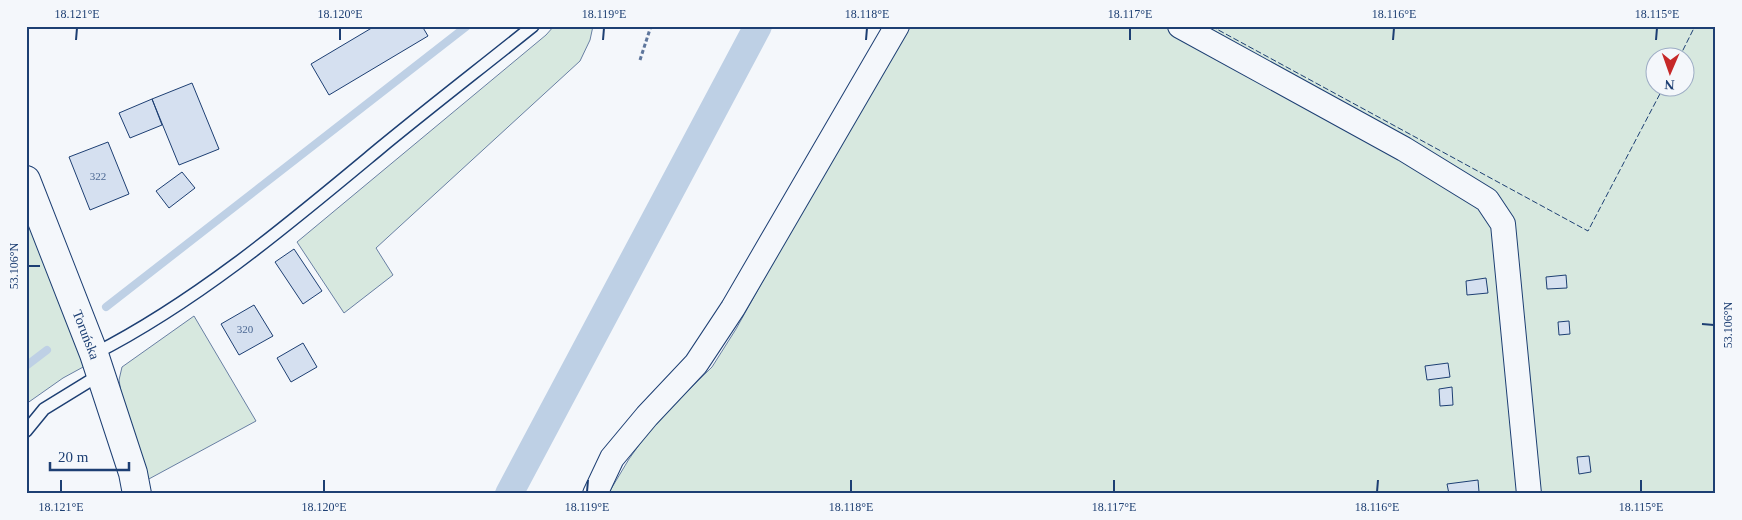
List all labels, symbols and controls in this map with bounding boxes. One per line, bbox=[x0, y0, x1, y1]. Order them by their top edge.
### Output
text: 18.121°E bbox=[54, 7, 100, 21]
text: 18.120°E bbox=[317, 7, 363, 21]
text: 18.119°E bbox=[582, 7, 626, 21]
text: 18.118°E bbox=[845, 7, 889, 21]
text: 18.117°E bbox=[1108, 7, 1152, 21]
text: 18.116°E bbox=[1372, 7, 1416, 21]
text: 18.115°E bbox=[1635, 7, 1679, 21]
north arrow bbox=[1644, 48, 1694, 98]
text: N bbox=[1664, 77, 1675, 92]
house number: 322 bbox=[90, 170, 106, 182]
text: 53.106°N bbox=[7, 242, 21, 289]
text: 53.106°N bbox=[1721, 301, 1735, 348]
street label: Toruńska bbox=[70, 308, 103, 362]
house number: 320 bbox=[237, 323, 254, 335]
scale bar bbox=[50, 440, 129, 472]
text: 20 m bbox=[58, 449, 89, 465]
text: 18.121°E bbox=[38, 500, 84, 514]
text: 18.120°E bbox=[301, 500, 347, 514]
text: 18.119°E bbox=[565, 500, 609, 514]
text: 18.118°E bbox=[829, 500, 873, 514]
text: 18.117°E bbox=[1092, 500, 1136, 514]
text: 18.116°E bbox=[1355, 500, 1399, 514]
text: 18.115°E bbox=[1619, 500, 1663, 514]

